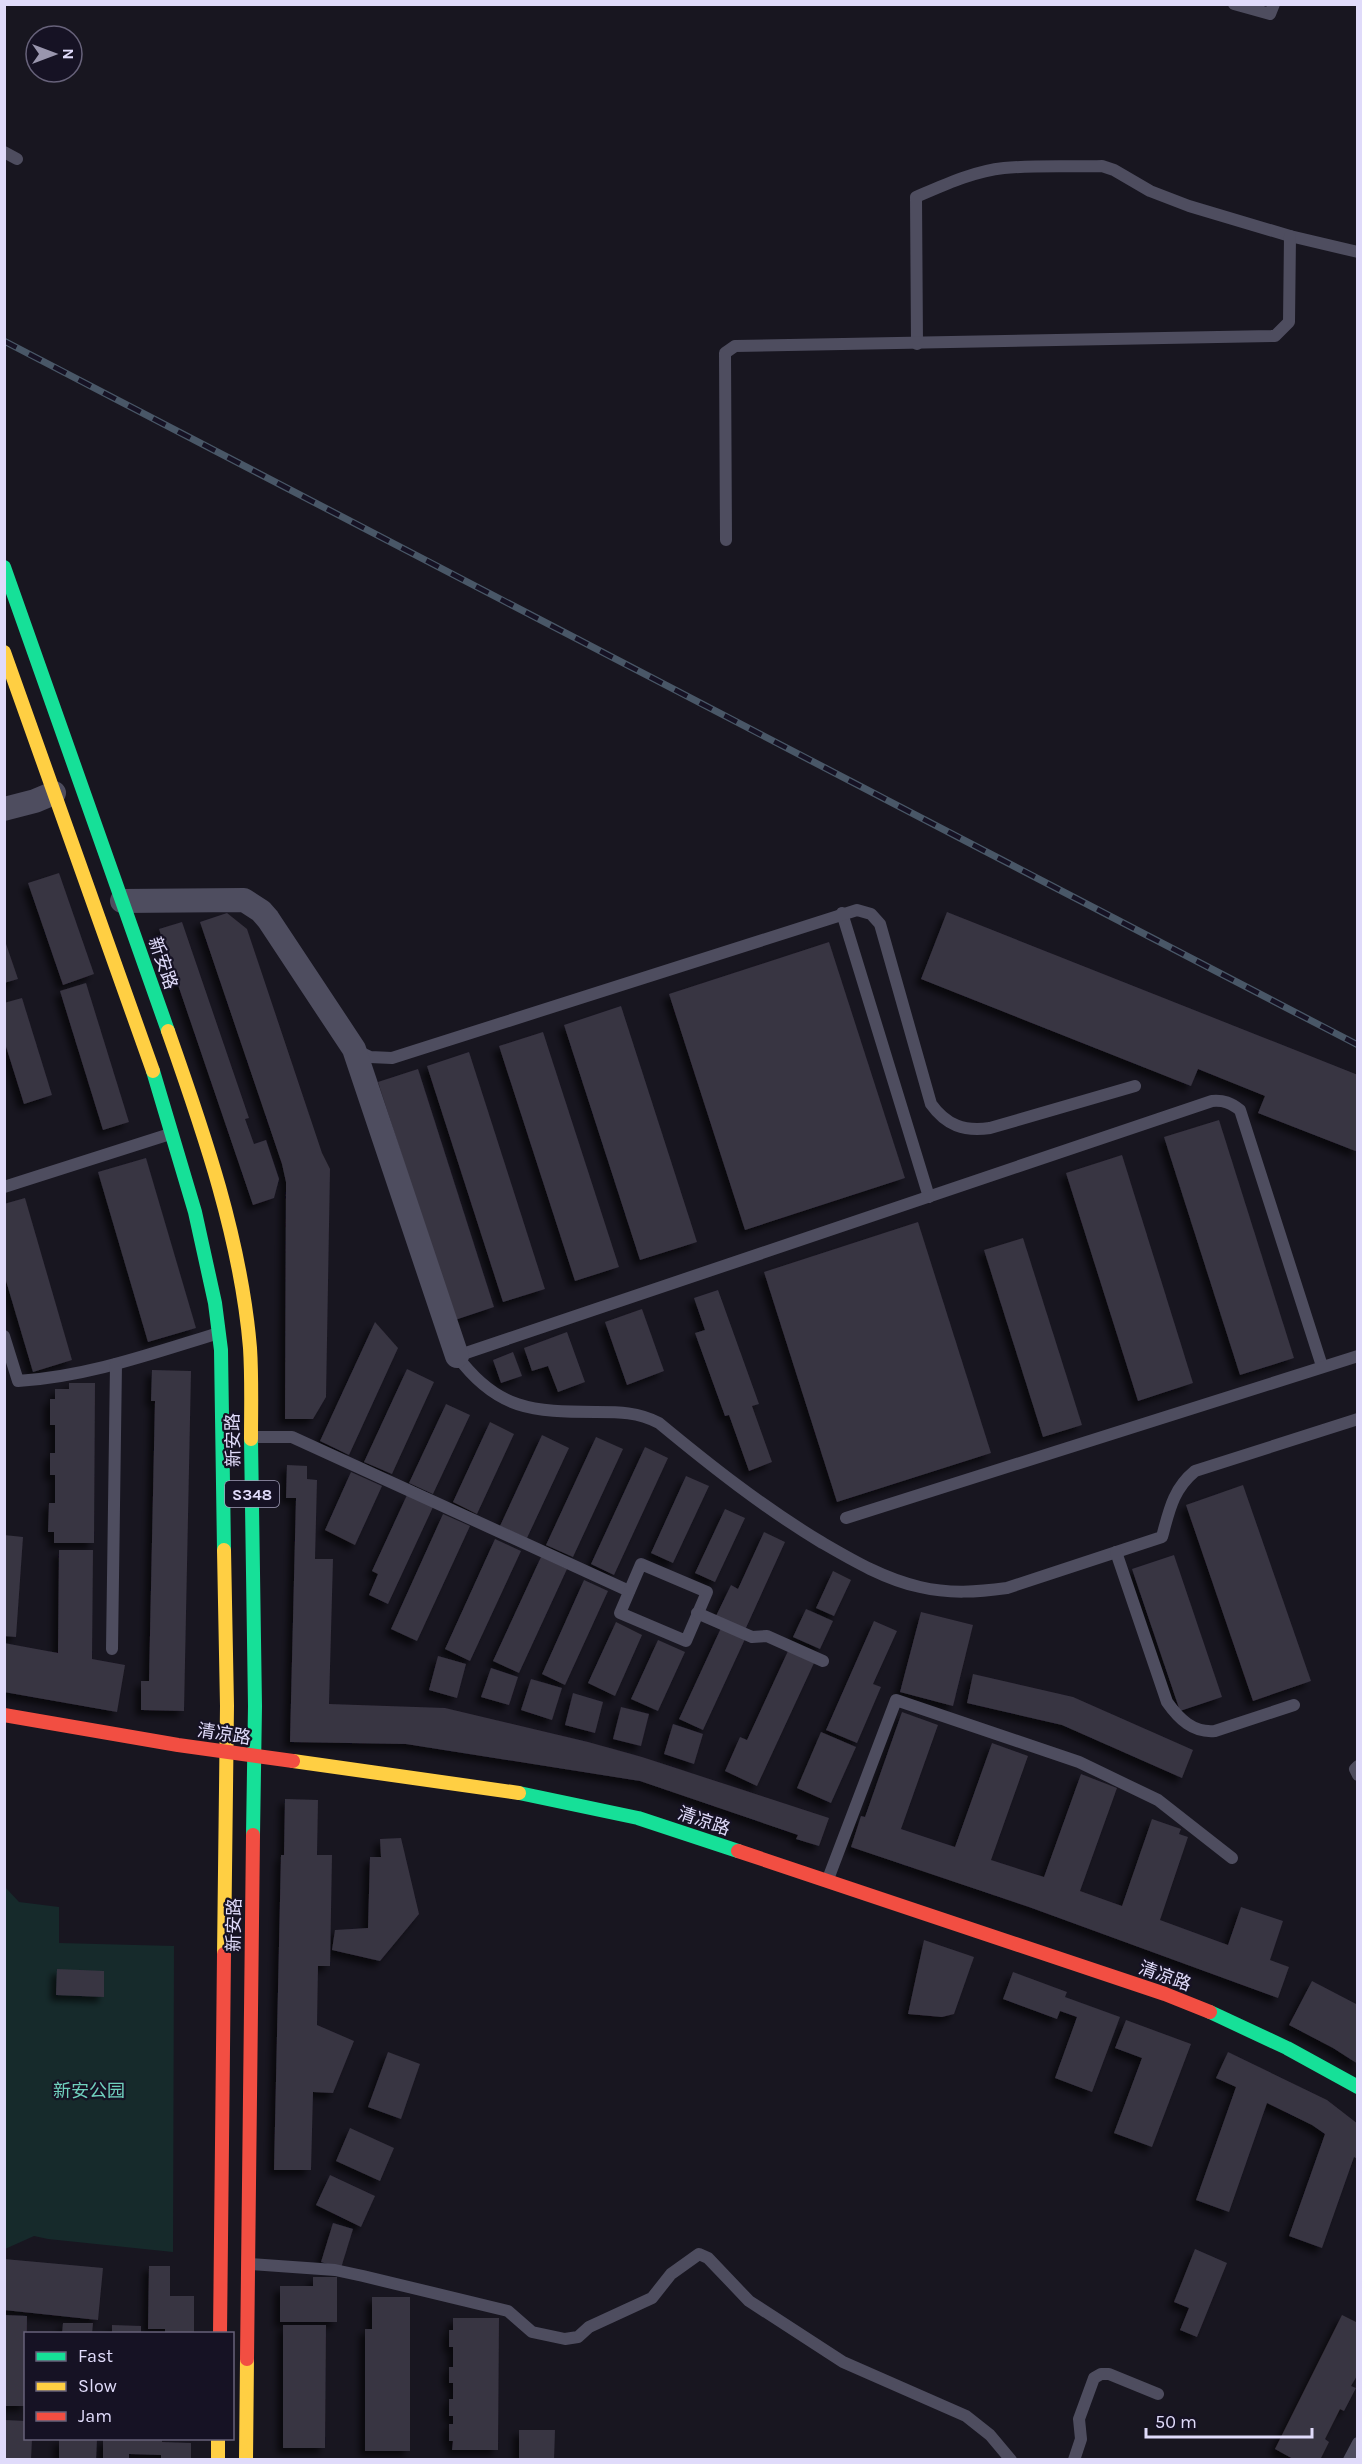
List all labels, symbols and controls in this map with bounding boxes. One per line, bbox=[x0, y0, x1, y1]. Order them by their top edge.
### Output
north arrow bbox=[24, 24, 84, 84]
text: N bbox=[59, 48, 78, 60]
street label: 新安路 bbox=[144, 934, 182, 992]
street label: 新安路 bbox=[222, 1413, 244, 1467]
road number: S348 bbox=[225, 1481, 279, 1507]
street label: 清凉路 bbox=[196, 1719, 252, 1749]
street label: 清凉路 bbox=[675, 1802, 733, 1840]
street label: 新安路 bbox=[223, 1898, 245, 1952]
street label: 清凉路 bbox=[1136, 1956, 1194, 1996]
park label: 新安公园 bbox=[53, 2080, 125, 2102]
legend bbox=[24, 2332, 234, 2440]
text: Fast bbox=[78, 2345, 113, 2367]
text: Slow bbox=[78, 2375, 117, 2397]
scale bar bbox=[1146, 2401, 1312, 2439]
text: Jam bbox=[78, 2405, 112, 2427]
text: 50 m bbox=[1155, 2411, 1197, 2433]

